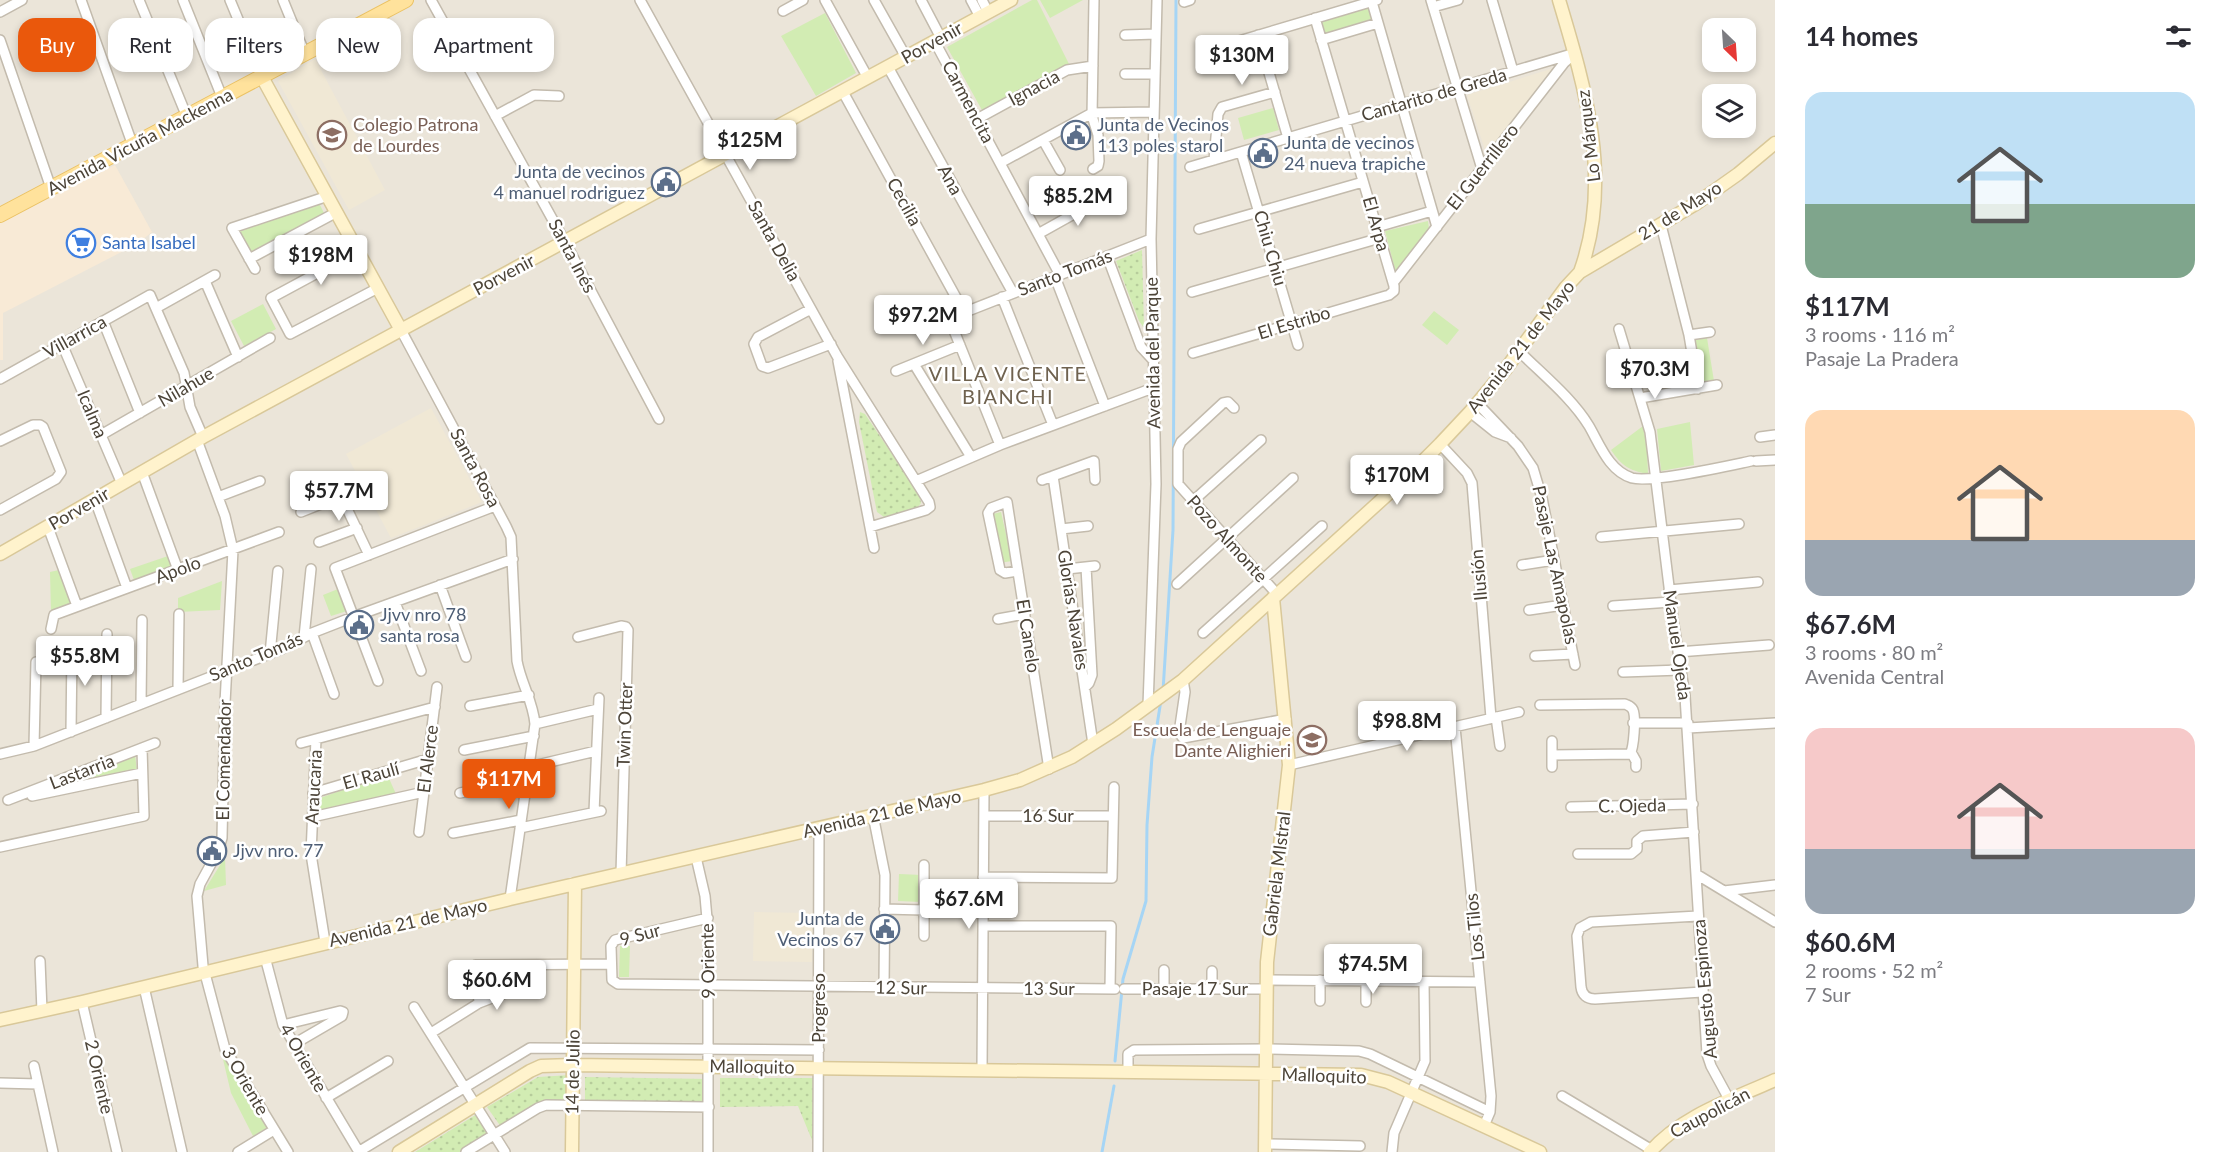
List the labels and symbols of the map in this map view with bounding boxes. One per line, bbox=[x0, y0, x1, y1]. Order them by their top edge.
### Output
street label: Porvenir bbox=[897, 16, 966, 68]
north arrow bbox=[1702, 18, 1756, 72]
pin: $130M bbox=[1200, 35, 1284, 86]
street label: Carmencita bbox=[938, 57, 1000, 147]
street label: Cantarito de Greda bbox=[1358, 63, 1509, 125]
street label: Ignacia bbox=[1004, 65, 1063, 110]
street label: Avenida Vicuña Mackenna bbox=[43, 83, 236, 199]
street label: Lo Márquez bbox=[1571, 89, 1605, 183]
place label: Colegio Patrona de Lourdes bbox=[353, 113, 478, 156]
place label: Junta de Vecinos 113 poles starol bbox=[1097, 113, 1229, 156]
school or university icon: Colegio Patrona de Lourdes bbox=[316, 119, 348, 151]
public building icon: Junta de Vecinos 113 poles starol bbox=[1060, 119, 1092, 151]
street label: El Guerrillero bbox=[1442, 119, 1523, 214]
pin: $125M bbox=[708, 120, 792, 171]
place label: Junta de vecinos 24 nueva trapiche bbox=[1284, 131, 1426, 174]
public building icon: Junta de vecinos 24 nueva trapiche bbox=[1247, 137, 1279, 169]
place label: Junta de vecinos 4 manuel rodriguez bbox=[493, 160, 645, 203]
street label: Ana bbox=[934, 161, 968, 198]
public building icon: Junta de vecinos 4 manuel rodriguez bbox=[650, 166, 682, 198]
street label: Cecilia bbox=[883, 174, 927, 229]
pin: $85.2M bbox=[1029, 176, 1127, 227]
street label: 21 de Mayo bbox=[1634, 176, 1725, 244]
street label: El Arpa bbox=[1359, 194, 1395, 254]
street label: Santa Delia bbox=[744, 196, 806, 285]
street label: Chiu Chiu bbox=[1250, 207, 1292, 288]
street label: Santa Inés bbox=[544, 215, 602, 297]
supermarket icon: Santa Isabel bbox=[65, 227, 97, 259]
place label: Santa Isabel bbox=[102, 231, 196, 253]
pin: $198M bbox=[279, 235, 363, 286]
street label: Santo Tomás bbox=[1014, 244, 1115, 300]
street label: Porvenir bbox=[469, 249, 538, 299]
street label: Avenida 21 de Mayo bbox=[1462, 276, 1579, 417]
street label: Avenida del Parque bbox=[1140, 277, 1164, 429]
pin: $97.2M bbox=[874, 295, 972, 346]
street label: El Estribo bbox=[1255, 301, 1333, 344]
street label: Villarrica bbox=[39, 310, 110, 362]
pin: $70.3M bbox=[1606, 349, 1704, 400]
street label: Nilahue bbox=[154, 361, 217, 411]
district label: VILLA VICENTE BIANCHI bbox=[928, 361, 1088, 408]
street label: Icalma bbox=[73, 386, 113, 441]
street label: Santa Rosa bbox=[446, 424, 506, 511]
pin: $170M bbox=[1355, 455, 1439, 506]
pin: $57.7M bbox=[290, 471, 388, 522]
street label: Porvenir bbox=[44, 482, 113, 534]
street label: Pasaje Las Amapolas bbox=[1528, 483, 1584, 646]
street label: Pozo Almonte bbox=[1183, 490, 1273, 586]
street label: Glorias Navales bbox=[1054, 548, 1094, 672]
street label: Ilusión bbox=[1465, 548, 1491, 602]
street label: Apolo bbox=[152, 551, 203, 587]
street label: Manuel Ojeda bbox=[1659, 588, 1697, 701]
street label: El Canelo bbox=[1012, 598, 1046, 674]
place label: Jjvv nro 78 santa rosa bbox=[380, 603, 466, 646]
public building icon: Jjvv nro 78 santa rosa bbox=[343, 609, 375, 641]
street label: Santo Tomás bbox=[206, 626, 306, 686]
pin: $55.8M bbox=[36, 636, 134, 687]
street label: Twin Otter bbox=[612, 682, 636, 768]
street label: El Comendador bbox=[211, 699, 235, 821]
pin: $98.8M bbox=[1358, 701, 1456, 752]
place label: Escuela de Lenguaje Dante Alighieri bbox=[1133, 718, 1291, 761]
street label: El Alerce bbox=[412, 723, 442, 794]
school or university icon: Escuela de Lenguaje Dante Alighieri bbox=[1296, 724, 1328, 756]
street label: Lastarria bbox=[46, 749, 117, 793]
street label: Araucaria bbox=[300, 749, 326, 825]
street label: El Raulí bbox=[340, 756, 402, 794]
pin: $117M bbox=[467, 759, 551, 810]
street label: Avenida 21 de Mayo bbox=[800, 784, 963, 842]
street label: C. Ojeda bbox=[1598, 793, 1666, 817]
street label: 16 Sur bbox=[1022, 804, 1074, 826]
street label: Gabriela MIstral bbox=[1257, 810, 1295, 938]
public building icon: Jjvv nro. 77 bbox=[196, 835, 228, 867]
place label: Jjvv nro. 77 bbox=[233, 839, 324, 861]
pin: $67.6M bbox=[920, 879, 1018, 930]
street label: Los Tilos bbox=[1460, 892, 1488, 962]
street label: Avenida 21 de Mayo bbox=[326, 893, 489, 951]
place label: Junta de Vecinos 67 bbox=[777, 907, 864, 950]
public building icon: Junta de Vecinos 67 bbox=[869, 913, 901, 945]
street label: 9 Sur bbox=[617, 918, 663, 950]
street label: Augusto Espinoza bbox=[1687, 918, 1721, 1060]
street label: 9 Oriente bbox=[695, 923, 719, 999]
pin: $74.5M bbox=[1324, 944, 1422, 995]
pin: $60.6M bbox=[448, 960, 546, 1011]
street label: Progreso bbox=[807, 973, 829, 1043]
street label: 12 Sur bbox=[875, 976, 927, 998]
street label: 13 Sur bbox=[1023, 977, 1075, 999]
street label: Pasaje 17 Sur bbox=[1142, 977, 1249, 999]
street label: 4 Oriente bbox=[275, 1019, 332, 1096]
street label: 14 de Julio bbox=[560, 1029, 584, 1115]
street label: 2 Oriente bbox=[81, 1038, 119, 1116]
street label: 3 Oriente bbox=[217, 1042, 274, 1119]
street label: Malloquito bbox=[709, 1054, 795, 1078]
street label: Malloquito bbox=[1281, 1063, 1367, 1087]
street label: Caupolicán bbox=[1666, 1082, 1753, 1142]

